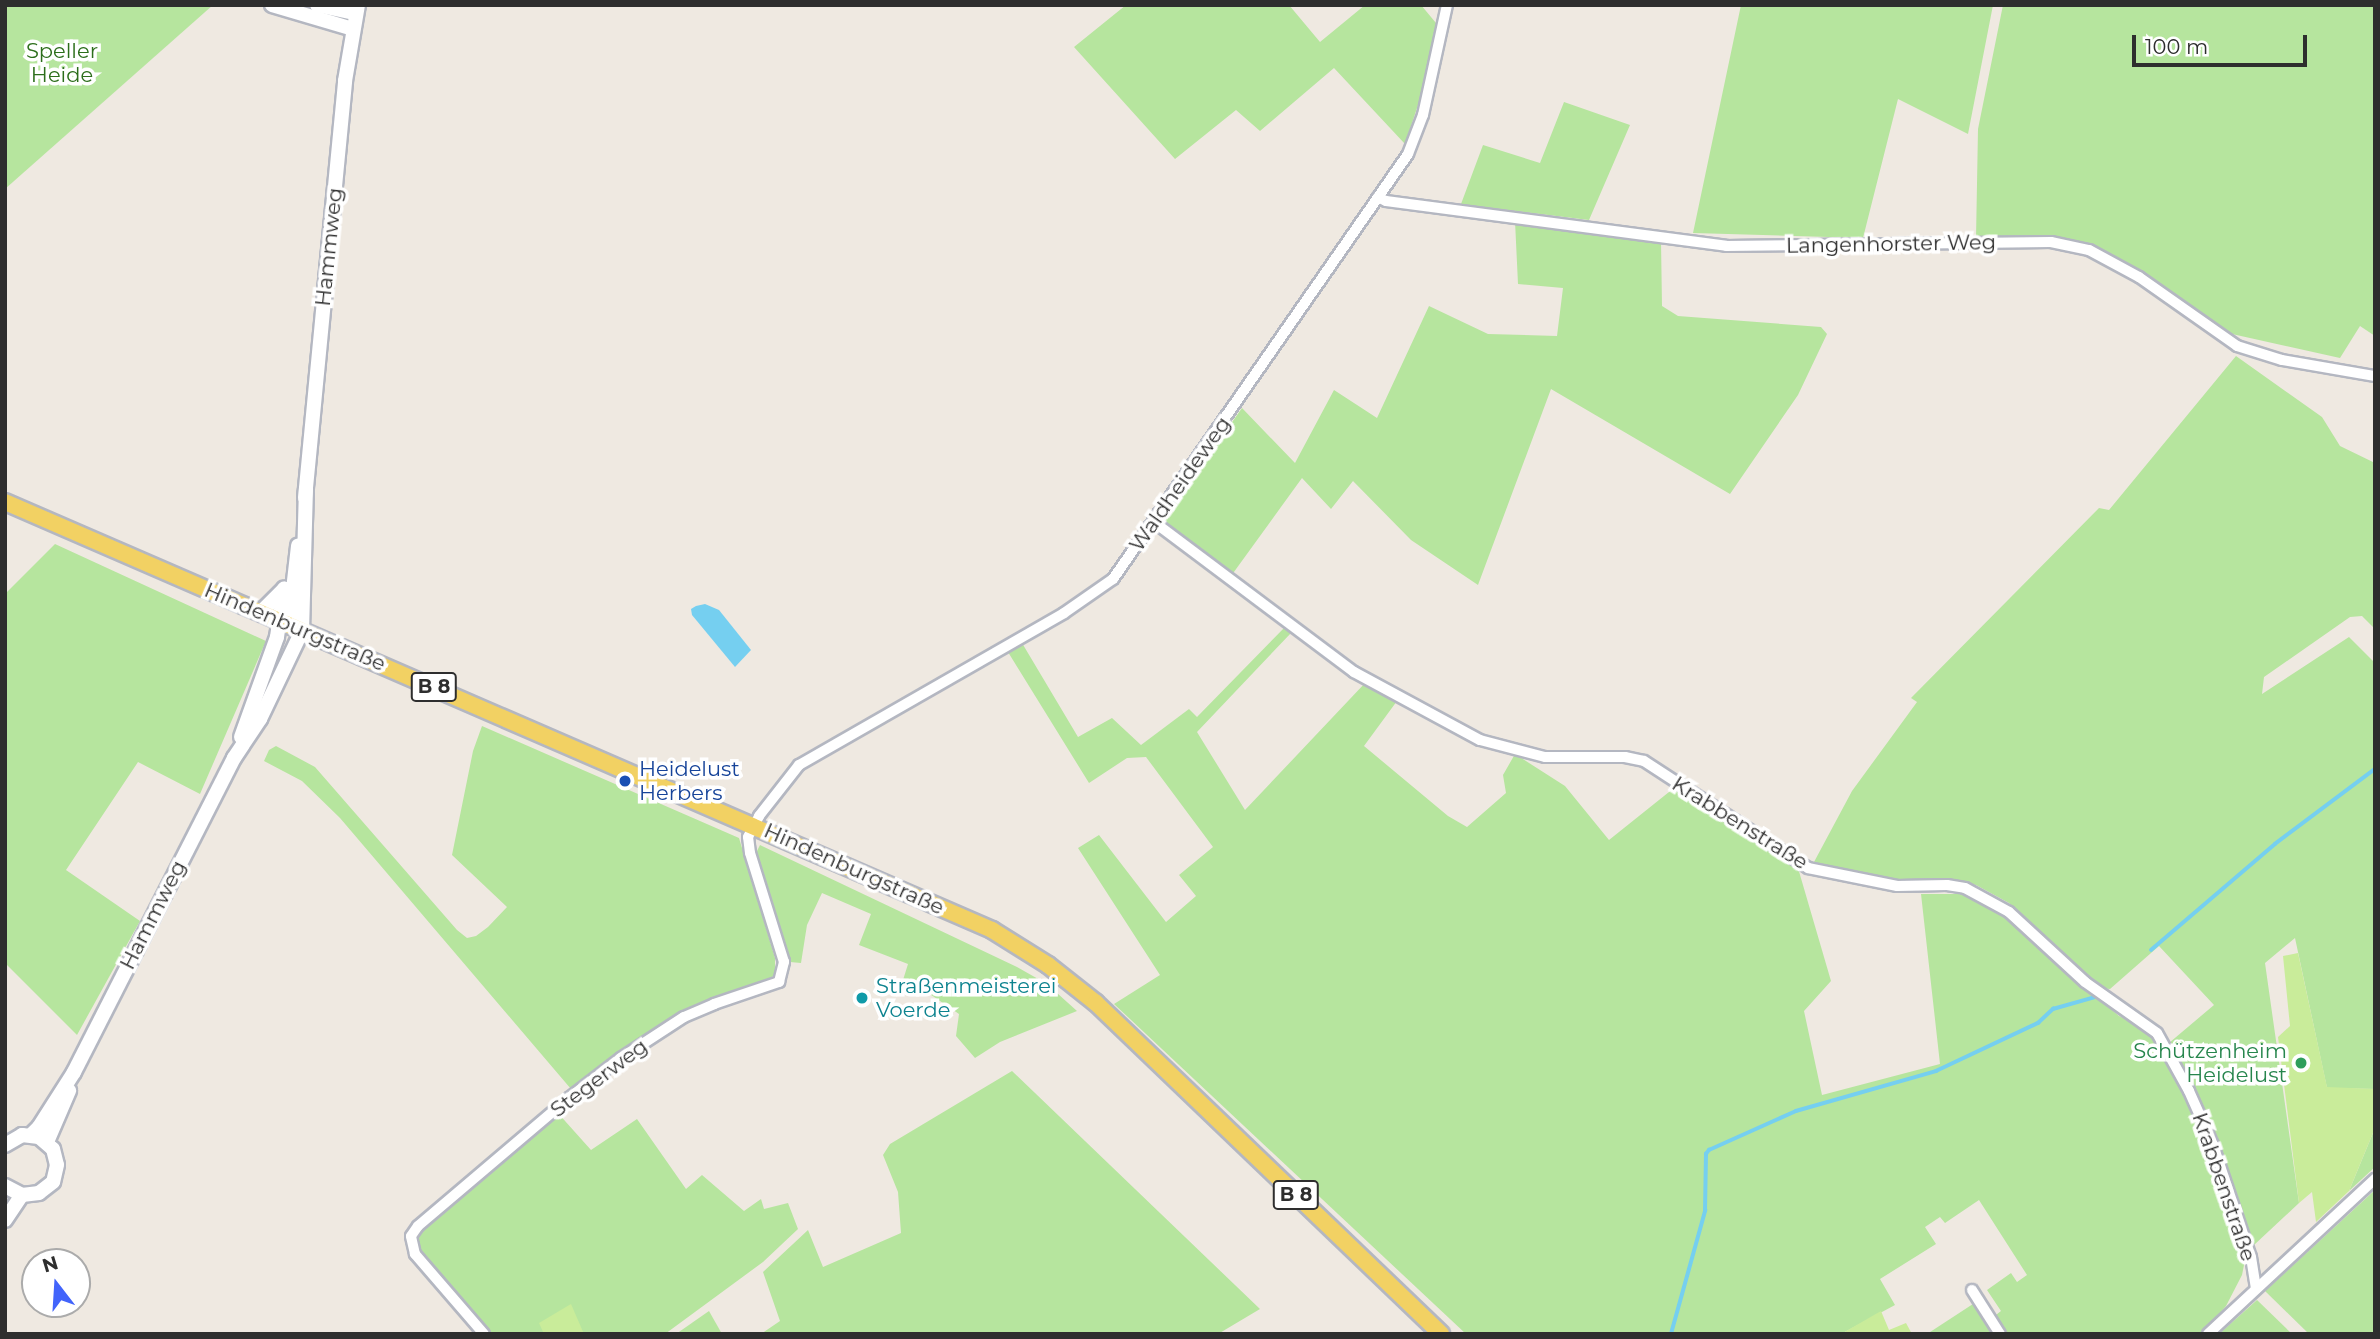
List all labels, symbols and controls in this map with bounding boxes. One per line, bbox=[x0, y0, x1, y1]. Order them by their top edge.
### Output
scale bar bbox=[2135, 21, 2310, 65]
text: 100 m bbox=[2145, 34, 2208, 59]
park label: Speller Heide bbox=[26, 38, 98, 88]
street label: Hammweg bbox=[310, 186, 348, 308]
street label: Langenhorster Weg bbox=[1786, 230, 1996, 258]
street label: Waldheideweg bbox=[1124, 412, 1236, 556]
street label: Hindenburgstraße bbox=[201, 577, 389, 677]
road number: B 8 bbox=[410, 672, 458, 702]
place label: Heidelust Herbers bbox=[639, 756, 740, 806]
street label: Krabbenstraße bbox=[1667, 771, 1813, 875]
marker: Heidelust Herbers bbox=[617, 773, 633, 789]
street label: Hindenburgstraße bbox=[760, 818, 948, 920]
street label: Hammweg bbox=[115, 856, 191, 974]
place label: Straßenmeisterei Voerde bbox=[876, 973, 1056, 1023]
marker: Straßenmeisterei Voerde bbox=[854, 990, 870, 1006]
street label: Stegerweg bbox=[546, 1033, 652, 1123]
place label: Schützenheim Heidelust bbox=[2133, 1038, 2287, 1088]
marker: Schützenheim Heidelust bbox=[2293, 1055, 2309, 1071]
street label: Krabbenstraße bbox=[2187, 1109, 2261, 1265]
road number: B 8 bbox=[1272, 1180, 1320, 1210]
north arrow bbox=[21, 1248, 91, 1318]
text: N bbox=[40, 1251, 61, 1278]

